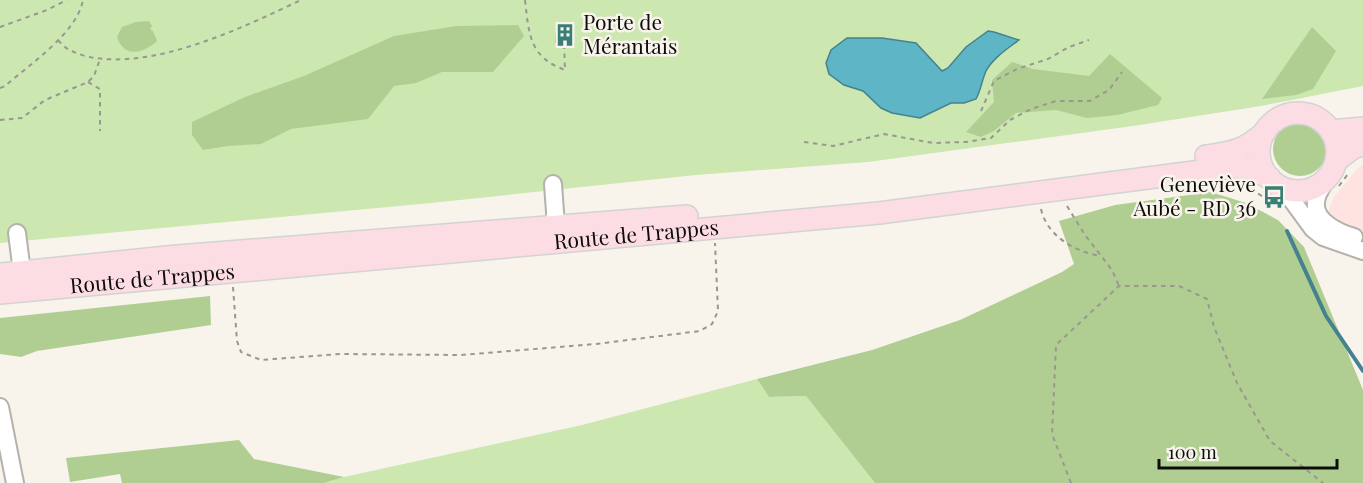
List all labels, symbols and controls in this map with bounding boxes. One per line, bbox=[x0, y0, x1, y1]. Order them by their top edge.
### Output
place label: Porte de Mérantais bbox=[583, 7, 677, 59]
building icon: Porte de Mérantais bbox=[552, 22, 578, 48]
place label: Geneviève Aubé - RD 36 bbox=[1132, 169, 1256, 221]
bus stop icon: Geneviève Aubé - RD 36 bbox=[1261, 184, 1287, 210]
street label: Route de Trappes bbox=[552, 212, 720, 255]
street label: Route de Trappes bbox=[68, 256, 236, 299]
scale bar bbox=[1159, 432, 1338, 470]
text: 100 m bbox=[1168, 440, 1217, 464]

